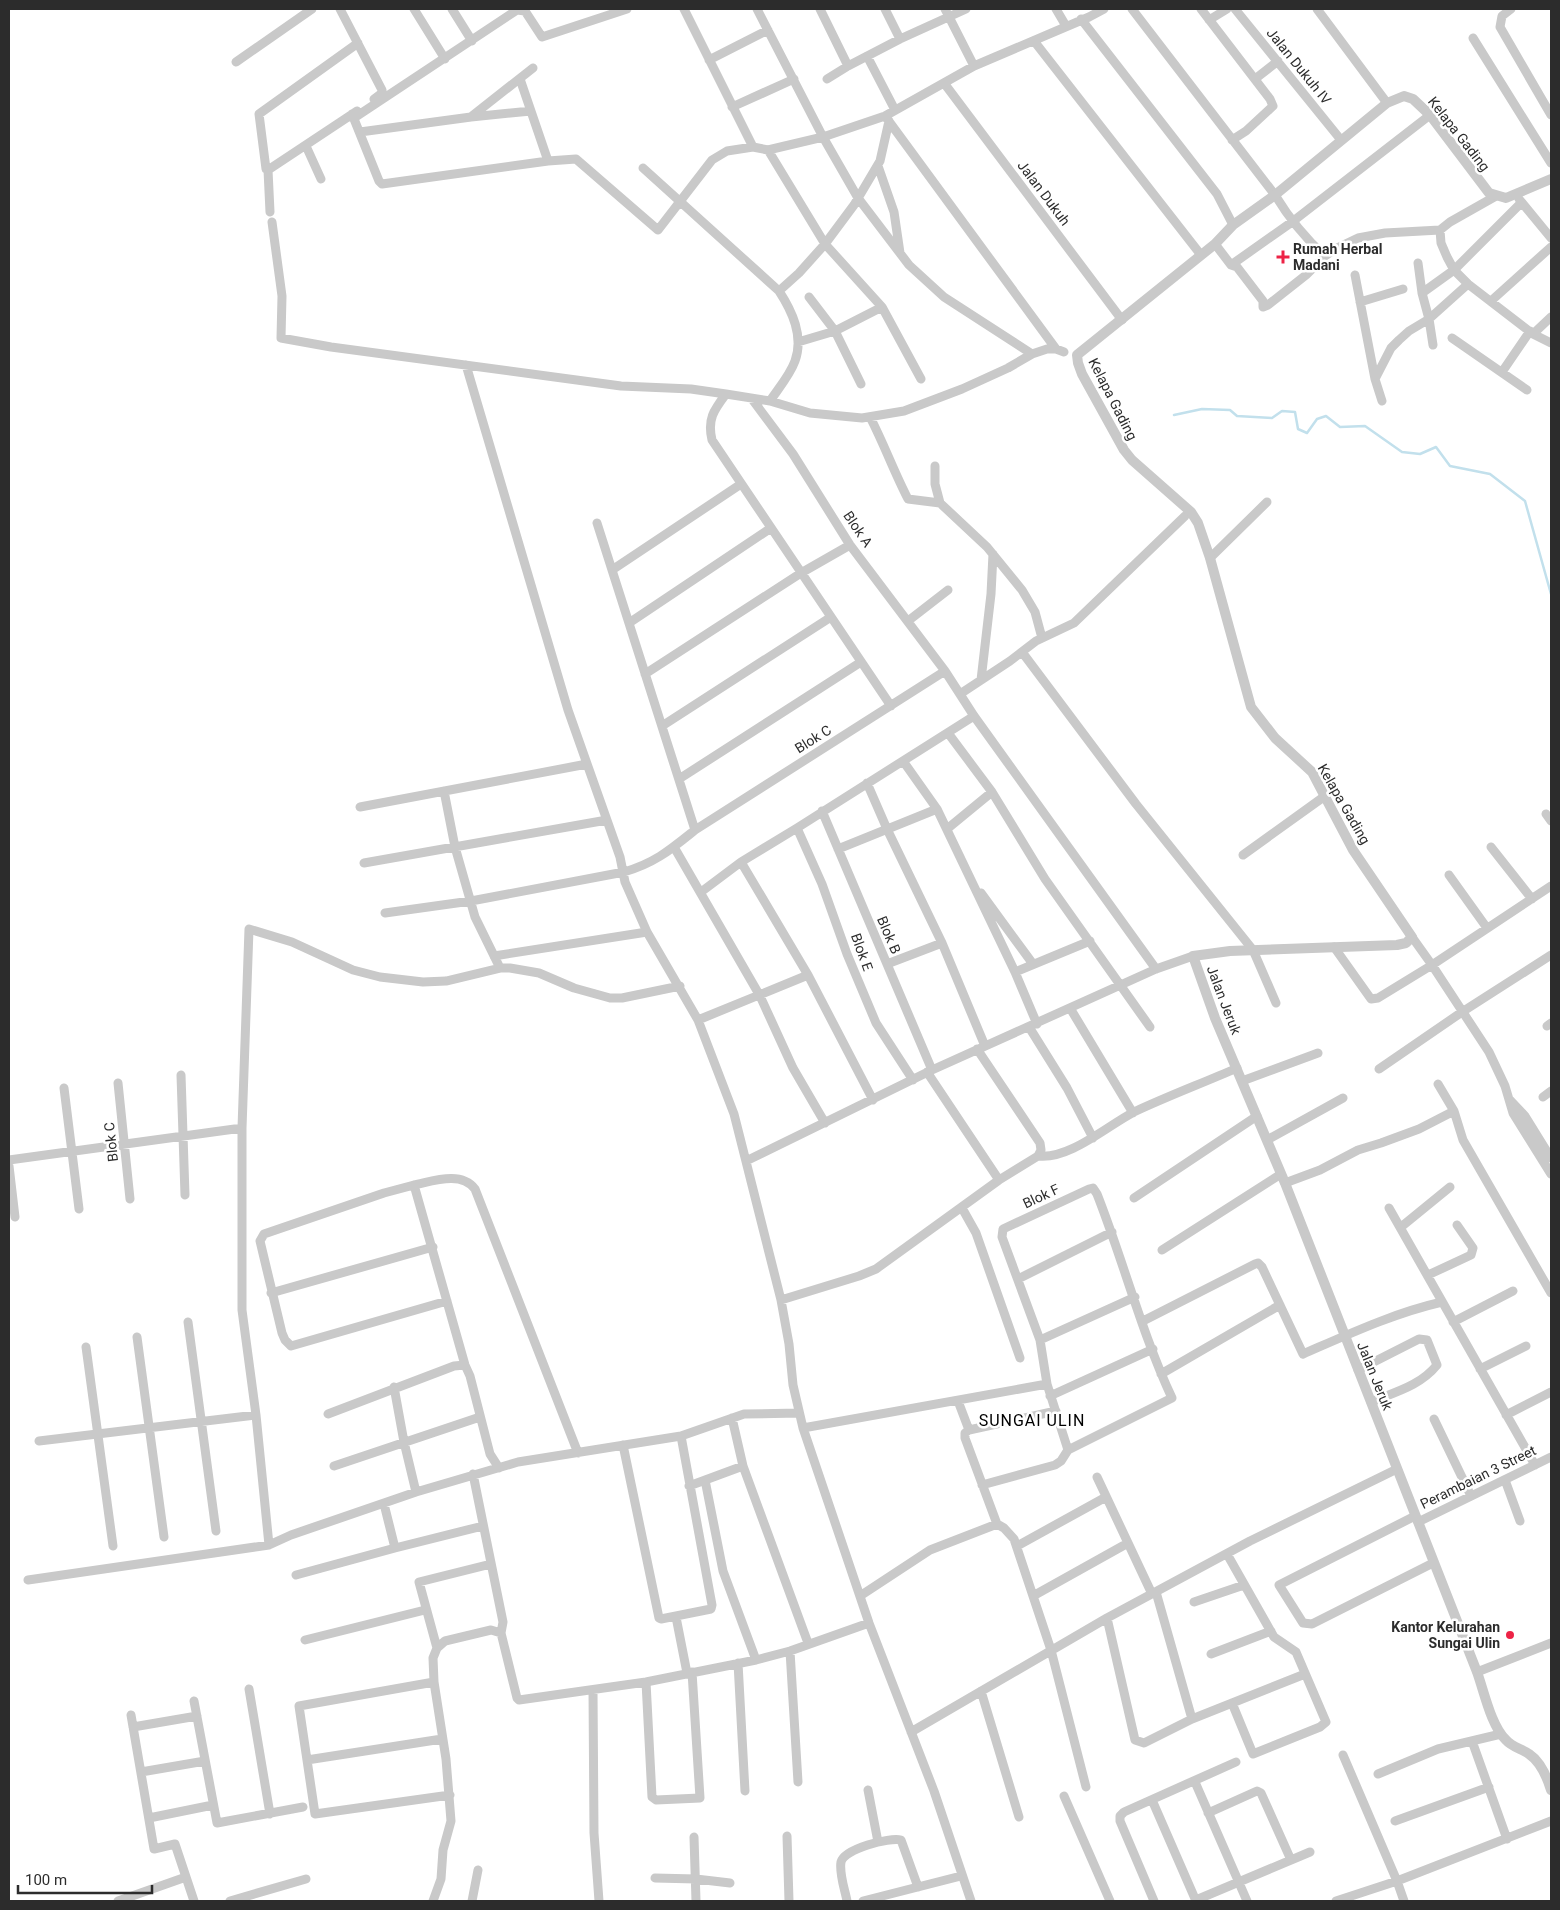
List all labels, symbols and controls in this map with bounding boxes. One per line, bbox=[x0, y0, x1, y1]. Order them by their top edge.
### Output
street label: Jalan Dukuh IV bbox=[1263, 25, 1335, 107]
street label: Kelapa Gading bbox=[1425, 94, 1493, 174]
street label: Jalan Dukuh bbox=[1014, 157, 1074, 229]
place label: Rumah Herbal Madani bbox=[1293, 241, 1382, 273]
marker: Rumah Herbal Madani bbox=[1277, 251, 1289, 263]
street label: Kelapa Gading bbox=[1085, 355, 1141, 443]
street label: Blok A bbox=[840, 508, 876, 550]
street label: Blok C bbox=[792, 722, 834, 756]
street label: Kelapa Gading bbox=[1315, 761, 1373, 847]
street label: Blok B bbox=[874, 914, 904, 956]
street label: Blok E bbox=[848, 931, 876, 973]
street label: Jalan Jeruk bbox=[1204, 963, 1245, 1037]
street label: Blok C bbox=[101, 1121, 121, 1163]
street label: Blok F bbox=[1020, 1181, 1062, 1211]
street label: Jalan Jeruk bbox=[1354, 1339, 1396, 1413]
district label: SUNGAI ULIN bbox=[979, 1411, 1085, 1430]
street label: Perambaian 3 Street bbox=[1418, 1442, 1539, 1512]
place label: Kantor Kelurahan Sungai Ulin bbox=[1391, 1619, 1500, 1651]
marker: Kantor Kelurahan Sungai Ulin bbox=[1504, 1629, 1516, 1641]
scale bar bbox=[18, 1862, 151, 1894]
text: 100 m bbox=[25, 1871, 67, 1889]

